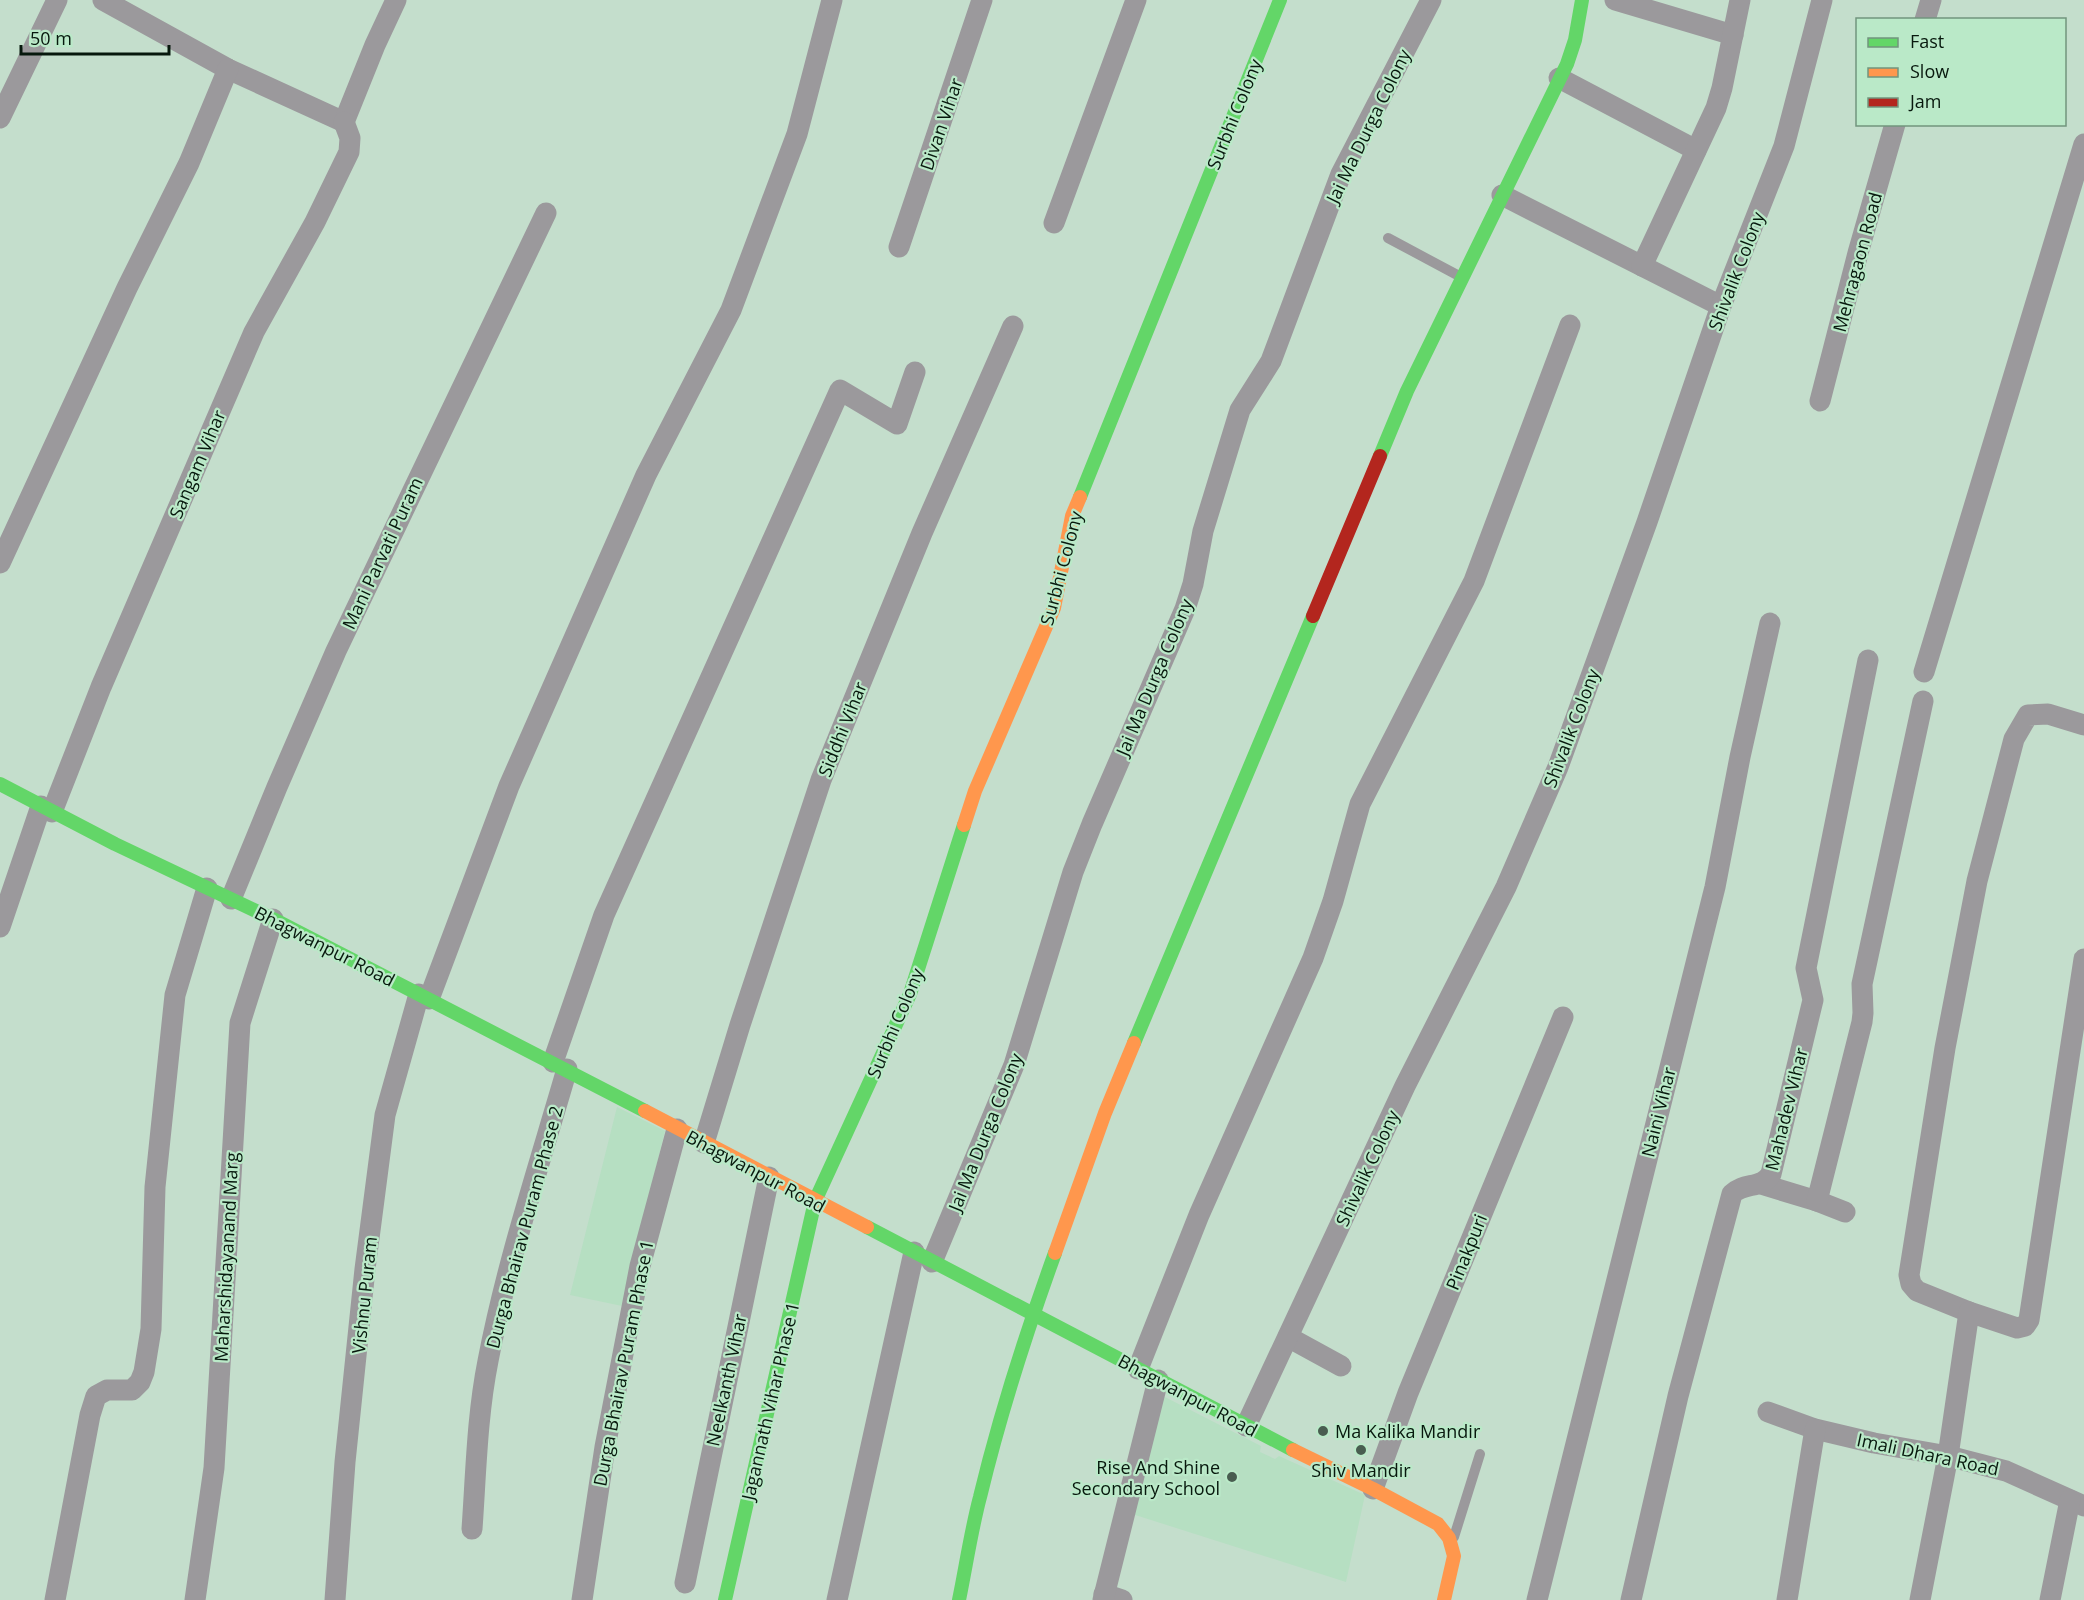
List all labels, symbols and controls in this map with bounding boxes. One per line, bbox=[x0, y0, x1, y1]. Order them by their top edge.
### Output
scale bar bbox=[21, 18, 170, 56]
legend bbox=[1856, 18, 2066, 126]
text: 50 m bbox=[30, 26, 72, 50]
text: Fast bbox=[1910, 29, 1944, 53]
street label: Jai Ma Durga Colony bbox=[1319, 44, 1416, 209]
street label: Surbhi Colony bbox=[1201, 54, 1267, 173]
text: Slow bbox=[1910, 59, 1949, 83]
street label: Divan Vihar bbox=[914, 74, 968, 173]
text: Jam bbox=[1908, 89, 1942, 113]
street label: Mehragaon Road bbox=[1827, 189, 1887, 335]
street label: Shivalik Colony bbox=[1702, 207, 1770, 334]
street label: Sangam Vihar bbox=[163, 405, 231, 522]
street label: Mani Parvati Puram bbox=[336, 473, 428, 633]
street label: Surbhi Colony bbox=[1034, 507, 1088, 628]
street label: Jai Ma Durga Colony bbox=[1109, 594, 1198, 761]
street label: Shivalik Colony bbox=[1537, 664, 1605, 791]
street label: Siddhi Vihar bbox=[812, 677, 872, 780]
street label: Bhagwanpur Road bbox=[251, 900, 399, 992]
street label: Surbhi Colony bbox=[861, 964, 929, 1082]
street label: Mahadev Vihar bbox=[1759, 1044, 1813, 1173]
street label: Jai Ma Durga Colony bbox=[942, 1049, 1028, 1216]
street label: Naini Vihar bbox=[1635, 1064, 1681, 1160]
street label: Durga Bhairav Puram Phase 2 bbox=[480, 1103, 568, 1351]
street label: Shivalik Colony bbox=[1330, 1105, 1405, 1230]
street label: Bhagwanpur Road bbox=[682, 1124, 830, 1218]
street label: Maharshidayanand Marg bbox=[209, 1151, 243, 1362]
street label: Pinakpuri bbox=[1440, 1210, 1492, 1294]
street label: Vishnu Puram bbox=[346, 1235, 382, 1355]
street label: Durga Bhairav Puram Phase 1 bbox=[587, 1238, 659, 1488]
street label: Jagannath Vihar Phase 1 bbox=[735, 1300, 804, 1504]
street label: Neelkanth Vihar bbox=[700, 1311, 752, 1448]
street label: Bhagwanpur Road bbox=[1114, 1348, 1262, 1442]
place label: Ma Kalika Mandir bbox=[1335, 1419, 1481, 1443]
marker: Ma Kalika Mandir bbox=[1316, 1424, 1330, 1438]
street label: Imali Dhara Road bbox=[1855, 1427, 2001, 1481]
marker: Shiv Mandir bbox=[1354, 1443, 1368, 1457]
place label: Rise And Shine Secondary School bbox=[1072, 1455, 1220, 1500]
place label: Shiv Mandir bbox=[1311, 1458, 1411, 1482]
marker: Rise And Shine Secondary School bbox=[1225, 1470, 1239, 1484]

